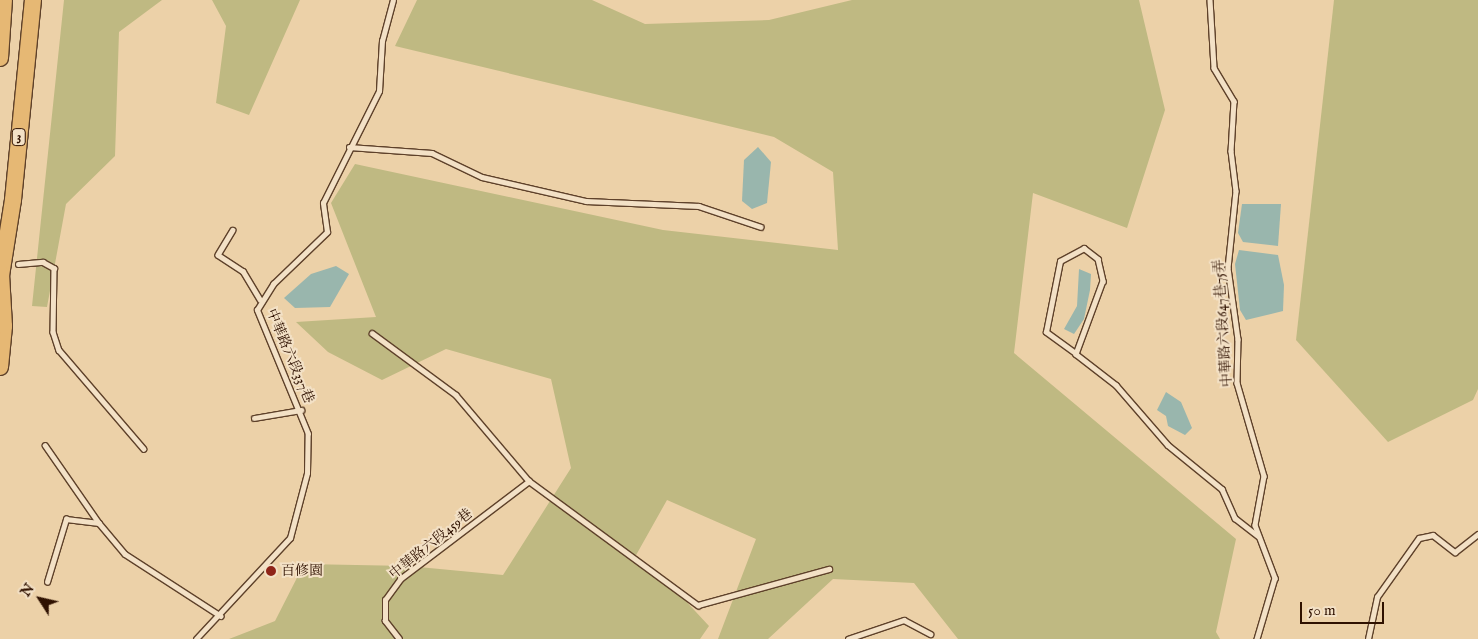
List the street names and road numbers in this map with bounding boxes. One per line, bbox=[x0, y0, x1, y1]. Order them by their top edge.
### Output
road number: 3 bbox=[12, 128, 26, 146]
street label: 中華路六段647巷75弄 bbox=[1210, 258, 1236, 388]
street label: 中華路六段337巷 bbox=[263, 306, 317, 406]
street label: 中華路六段459巷 bbox=[386, 505, 476, 583]

